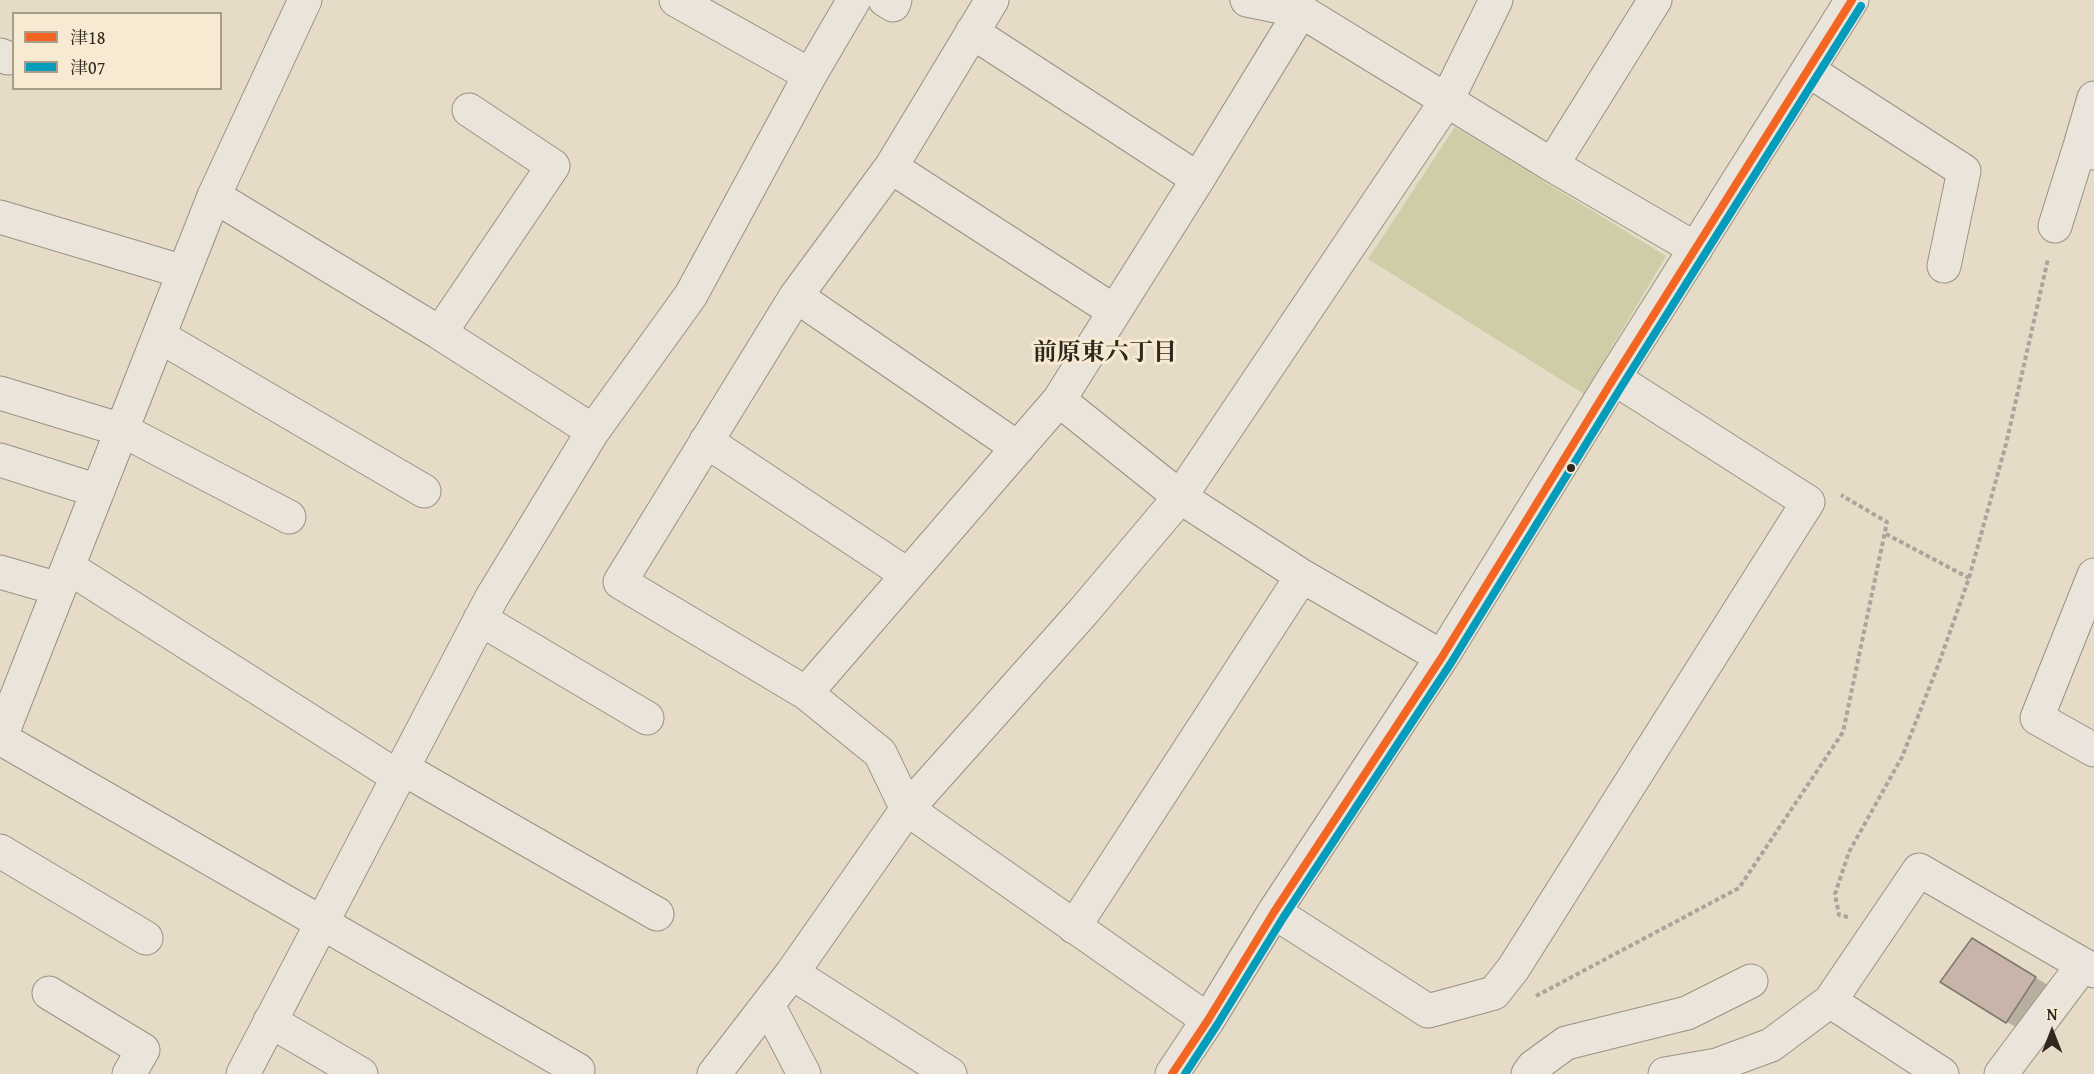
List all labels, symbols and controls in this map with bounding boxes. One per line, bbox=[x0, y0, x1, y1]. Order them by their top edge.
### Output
legend bbox=[12, 12, 222, 90]
text: 津18 bbox=[70, 24, 105, 51]
text: 津07 bbox=[70, 54, 105, 81]
district label: 前原東六丁目 bbox=[1033, 340, 1177, 368]
unlabelled marker bbox=[1565, 462, 1577, 474]
north arrow bbox=[2022, 1002, 2082, 1062]
text: N bbox=[2047, 1002, 2057, 1026]

